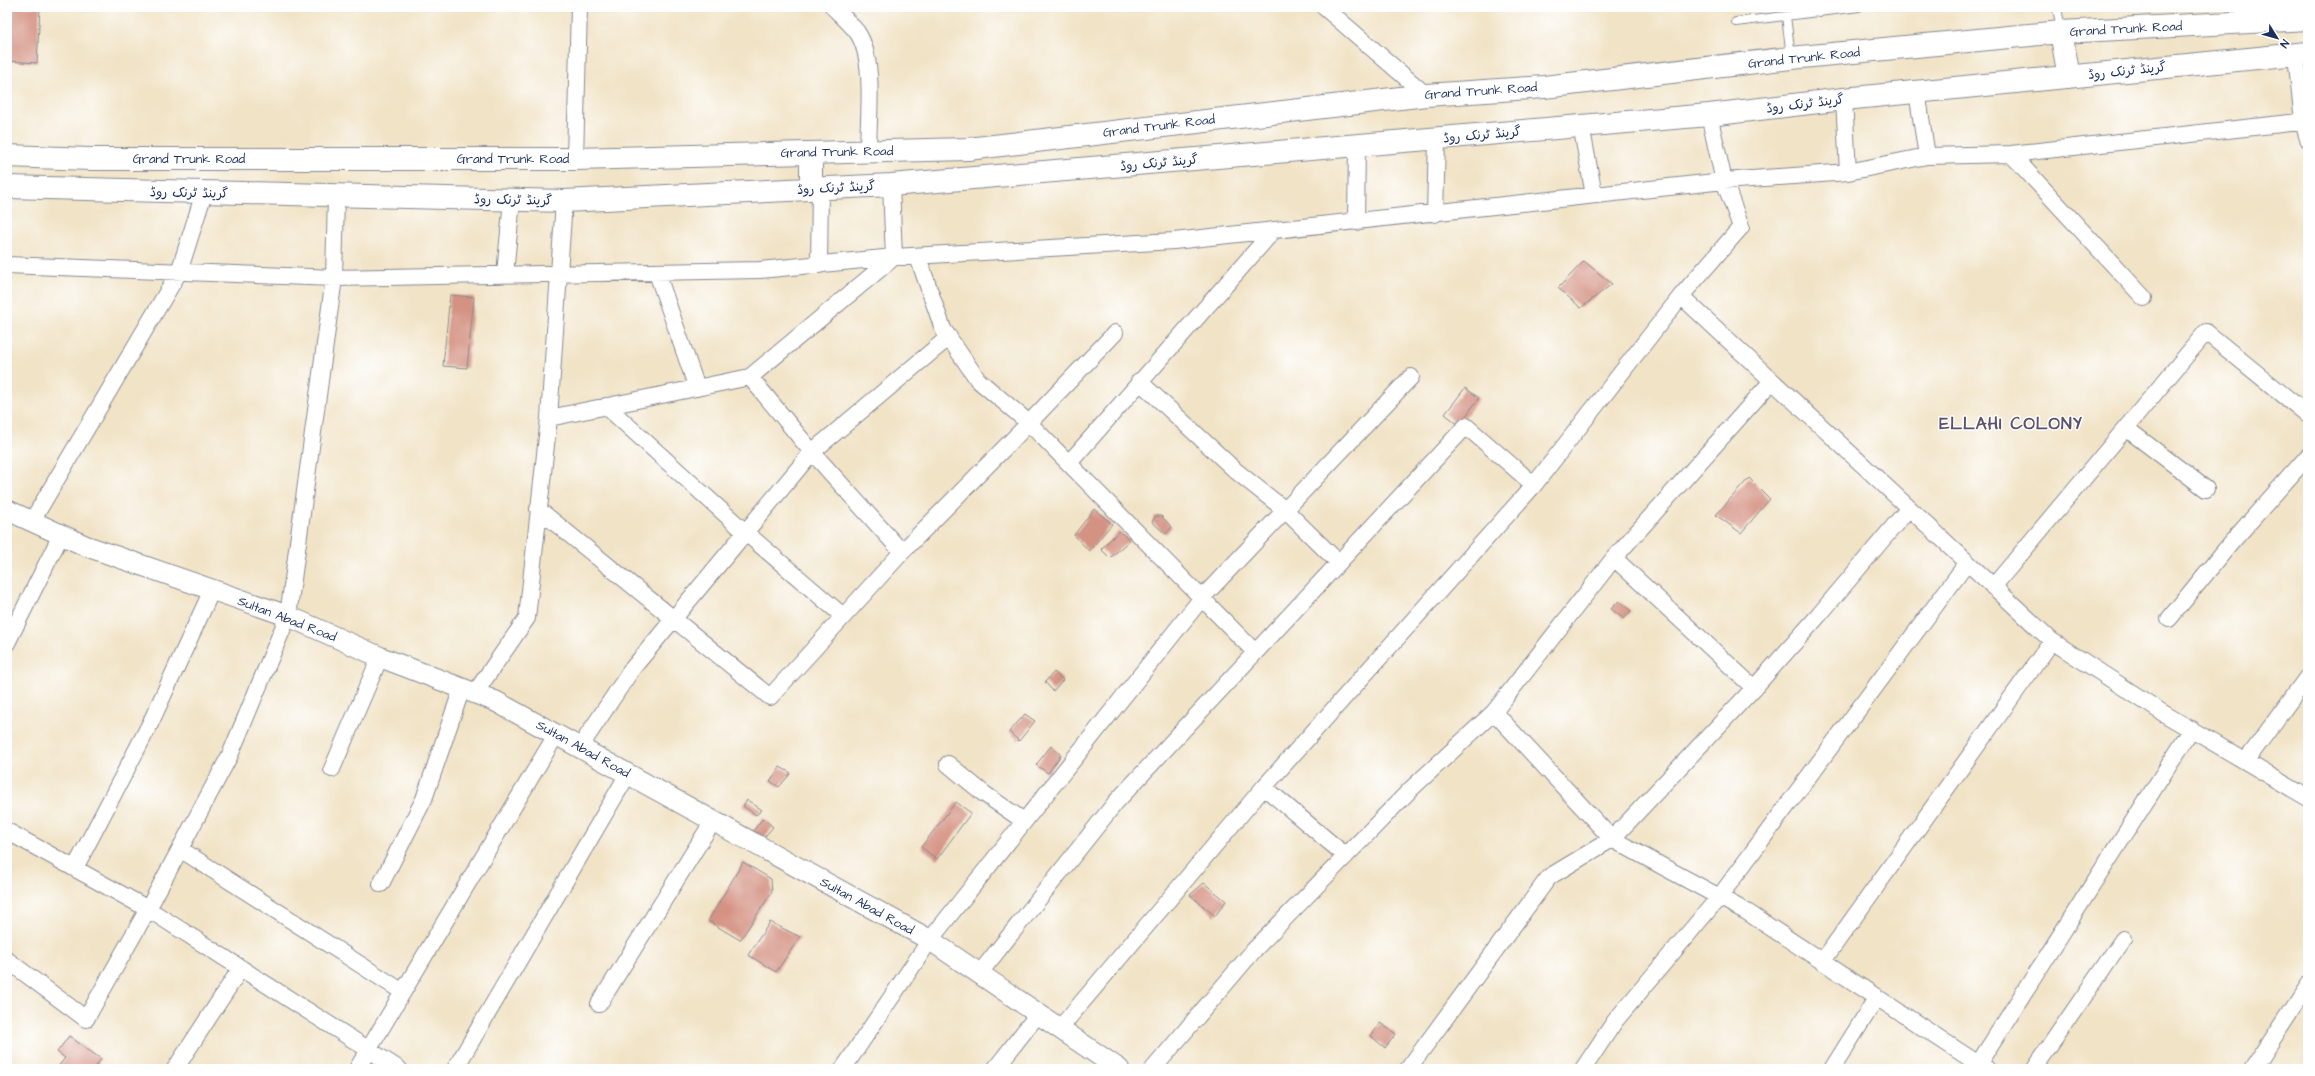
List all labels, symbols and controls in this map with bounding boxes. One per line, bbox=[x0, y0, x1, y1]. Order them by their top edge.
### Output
street label: Grand Trunk Road bbox=[2069, 17, 2183, 41]
north arrow bbox=[2257, 18, 2297, 58]
text: N bbox=[2276, 36, 2293, 51]
street label: Grand Trunk Road bbox=[1747, 43, 1861, 73]
street label: گرینڈ ٹرنک روڈ bbox=[2087, 58, 2167, 84]
street label: Grand Trunk Road bbox=[1424, 78, 1538, 104]
street label: گرینڈ ٹرنک روڈ bbox=[1765, 90, 1845, 118]
street label: Grand Trunk Road bbox=[1102, 110, 1216, 142]
street label: گرینڈ ٹرنک روڈ bbox=[1442, 123, 1522, 147]
street label: Grand Trunk Road bbox=[781, 142, 894, 162]
street label: Grand Trunk Road bbox=[133, 150, 246, 168]
street label: Grand Trunk Road bbox=[457, 150, 570, 168]
street label: گرینڈ ٹرنک روڈ bbox=[1119, 151, 1199, 175]
street label: گرینڈ ٹرنک روڈ bbox=[796, 177, 876, 199]
street label: گرینڈ ٹرنک روڈ bbox=[150, 183, 229, 203]
street label: گرینڈ ٹرنک روڈ bbox=[474, 190, 553, 210]
district label: ELLAHI COLONY bbox=[1939, 412, 2083, 436]
street label: Sultan Abad Road bbox=[235, 592, 339, 646]
street label: Sultan Abad Road bbox=[533, 716, 633, 782]
street label: Sultan Abad Road bbox=[817, 873, 917, 939]

